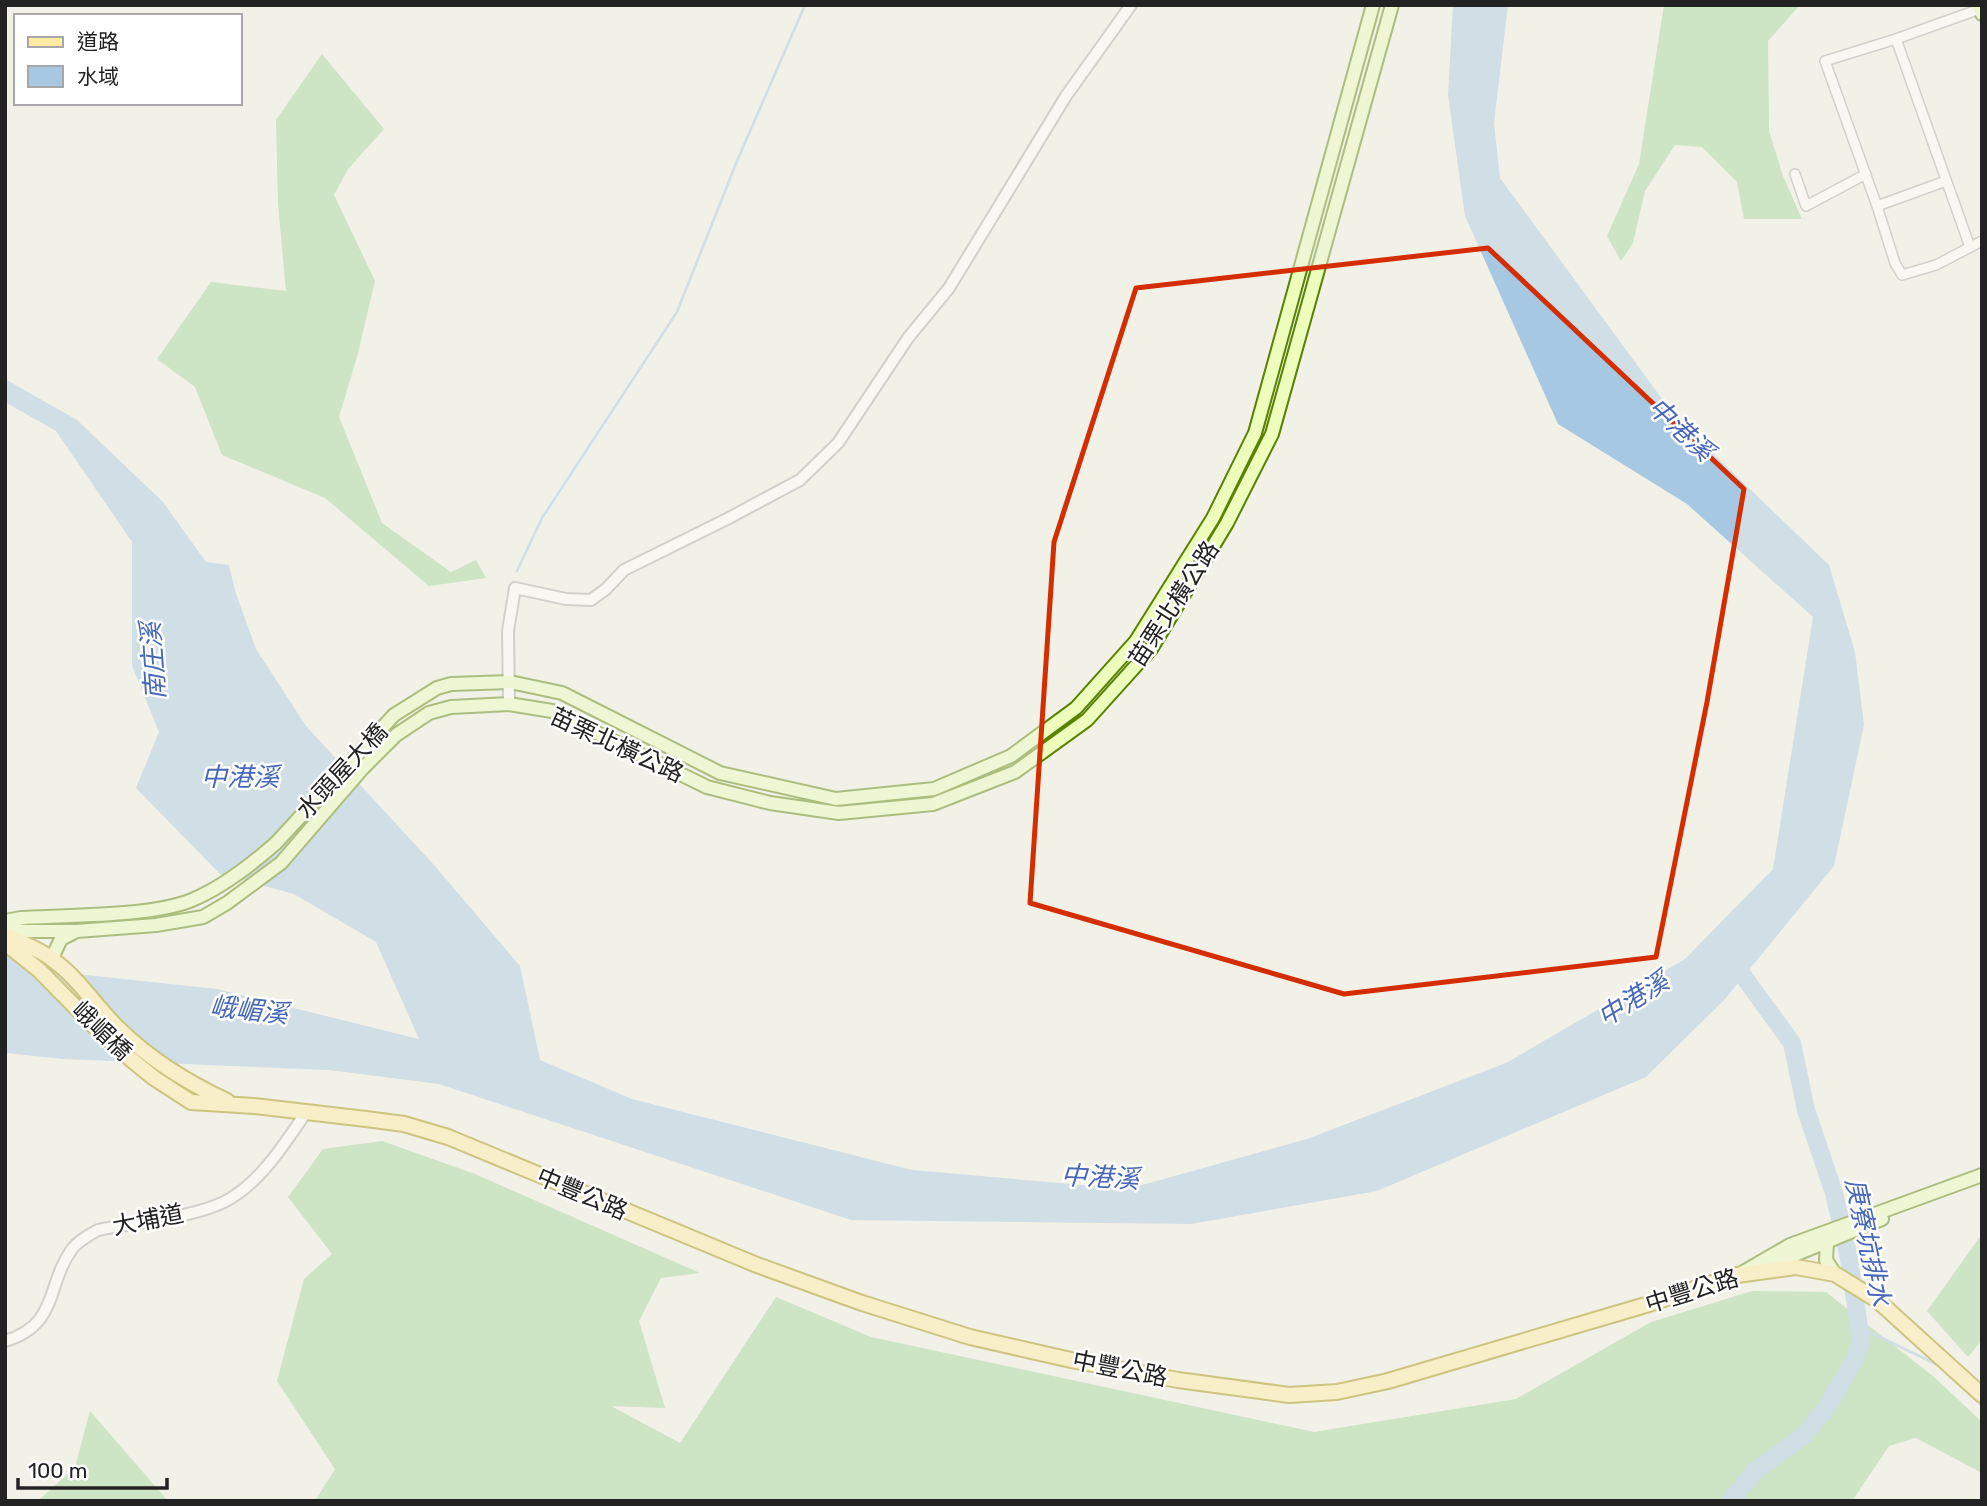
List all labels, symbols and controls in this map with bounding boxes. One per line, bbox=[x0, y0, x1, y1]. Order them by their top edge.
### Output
legend bbox=[14, 14, 242, 105]
text: 道路 bbox=[77, 29, 119, 54]
text: 水域 bbox=[77, 64, 119, 89]
water label: 中港溪 bbox=[1642, 391, 1723, 470]
street label: 苗栗北橫公路 bbox=[1123, 536, 1225, 672]
water label: 南庄溪 bbox=[135, 617, 172, 701]
street label: 苗栗北橫公路 bbox=[546, 702, 688, 788]
street label: 水頭屋大橋 bbox=[291, 718, 393, 824]
water label: 中港溪 bbox=[201, 762, 283, 793]
water label: 中港溪 bbox=[1592, 963, 1678, 1033]
water label: 峨嵋溪 bbox=[209, 991, 293, 1030]
street label: 峨嵋橋 bbox=[66, 996, 138, 1066]
water label: 中港溪 bbox=[1060, 1160, 1144, 1195]
street label: 中豐公路 bbox=[532, 1162, 632, 1226]
water label: 庚寮坑排水 bbox=[1839, 1175, 1896, 1310]
street label: 大埔道 bbox=[110, 1199, 186, 1241]
street label: 中豐公路 bbox=[1642, 1264, 1742, 1318]
street label: 中豐公路 bbox=[1070, 1346, 1170, 1392]
scale bar bbox=[18, 1446, 166, 1490]
text: 100 m bbox=[28, 1458, 87, 1483]

